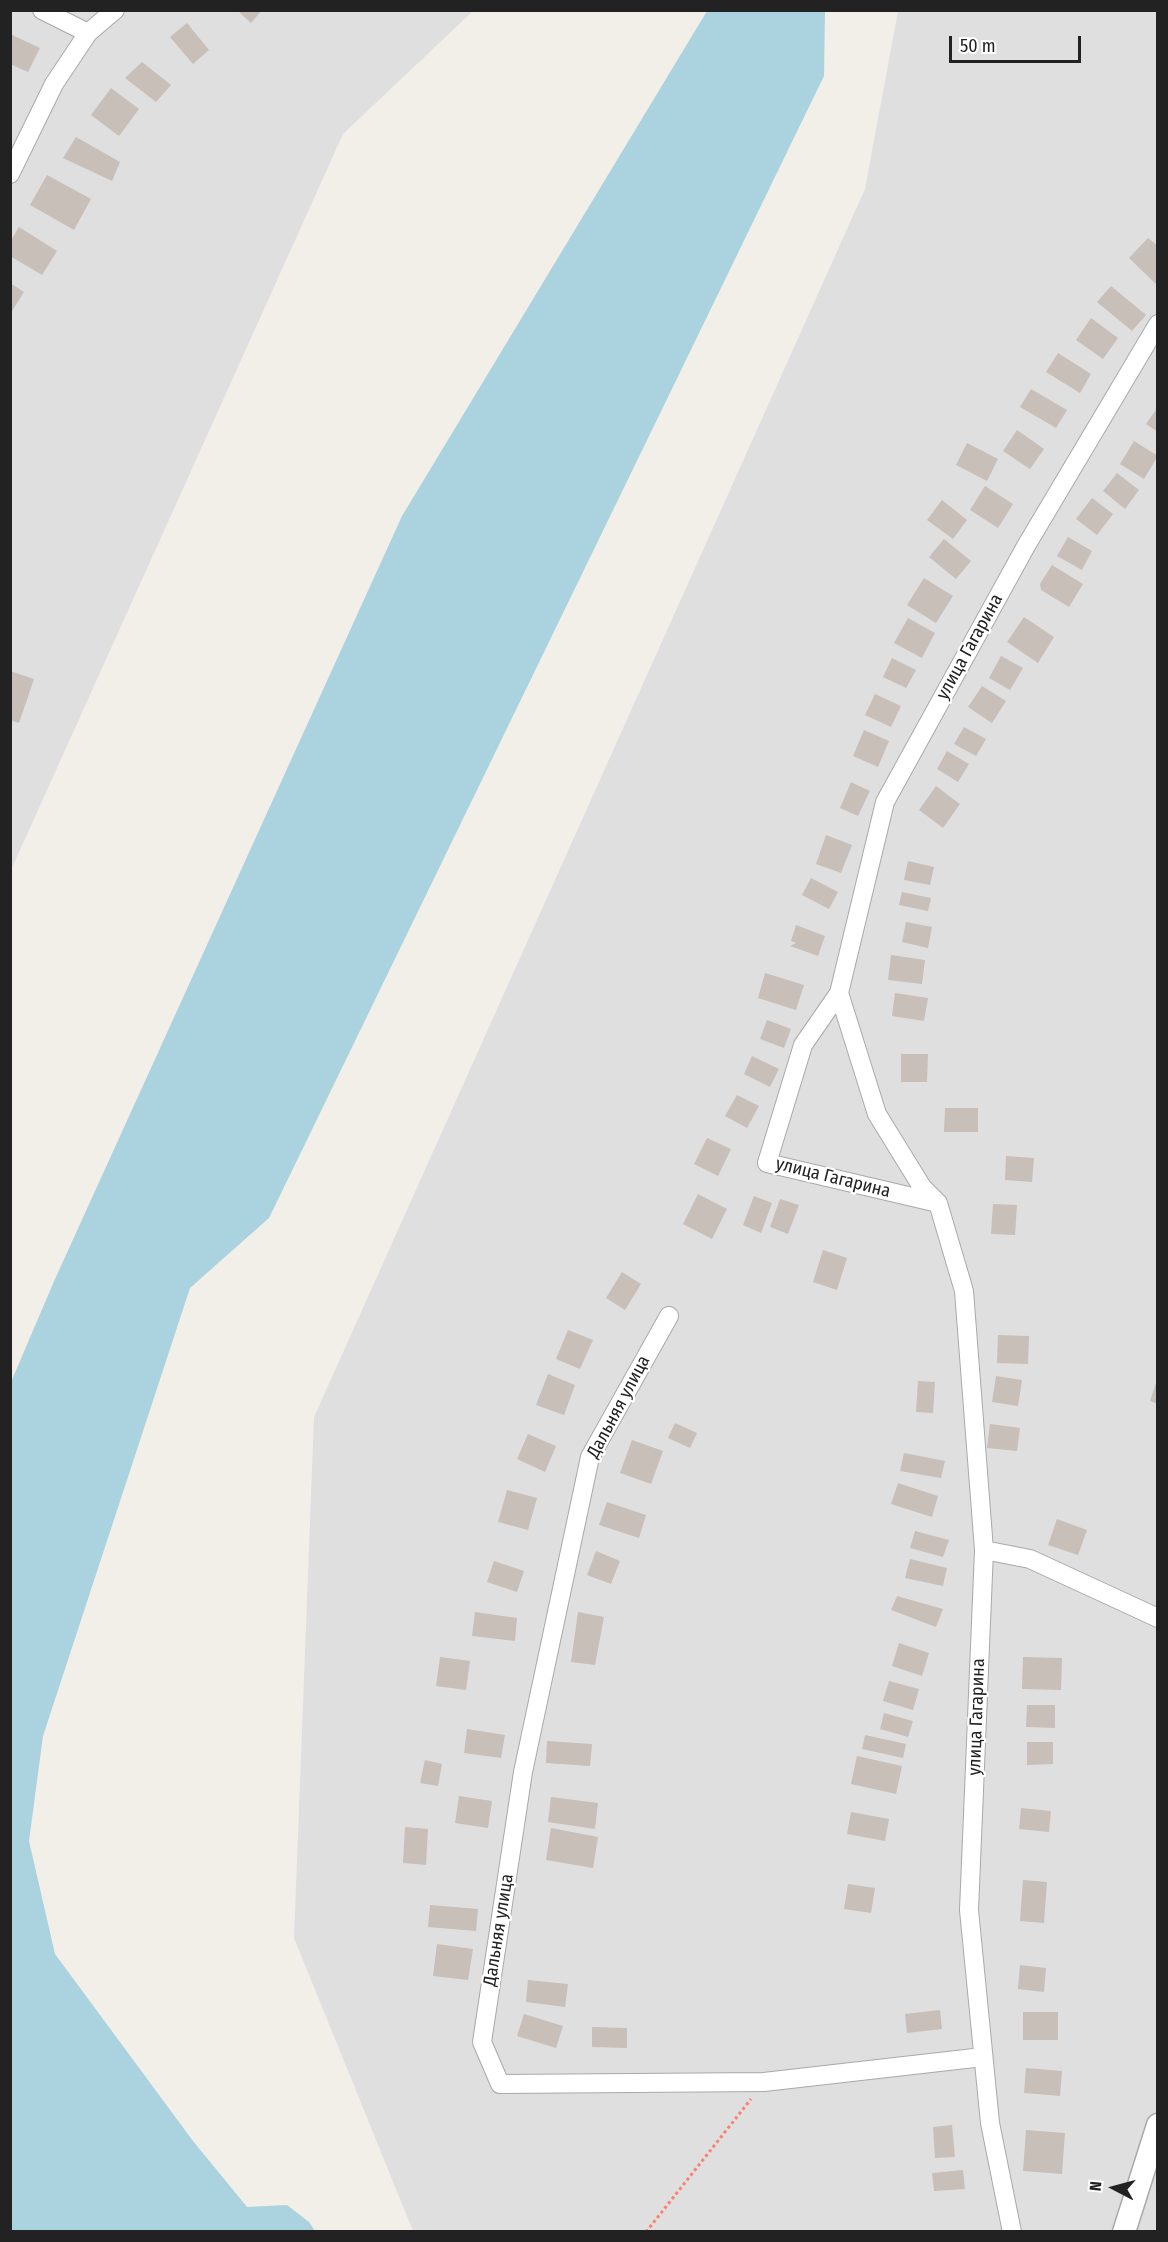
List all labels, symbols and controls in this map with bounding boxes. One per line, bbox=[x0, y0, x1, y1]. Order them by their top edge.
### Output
scale bar bbox=[952, 24, 1084, 62]
text: 50 m bbox=[960, 35, 996, 57]
street label: улица Гагарина bbox=[932, 590, 1008, 704]
street label: улица Гагарина bbox=[773, 1153, 893, 1203]
street label: Дальняя улица bbox=[583, 1352, 655, 1462]
street label: улица Гагарина bbox=[964, 1658, 990, 1776]
street label: Дальняя улица bbox=[479, 1872, 519, 1988]
north arrow bbox=[1084, 2158, 1144, 2218]
text: N bbox=[1086, 2180, 1106, 2192]

